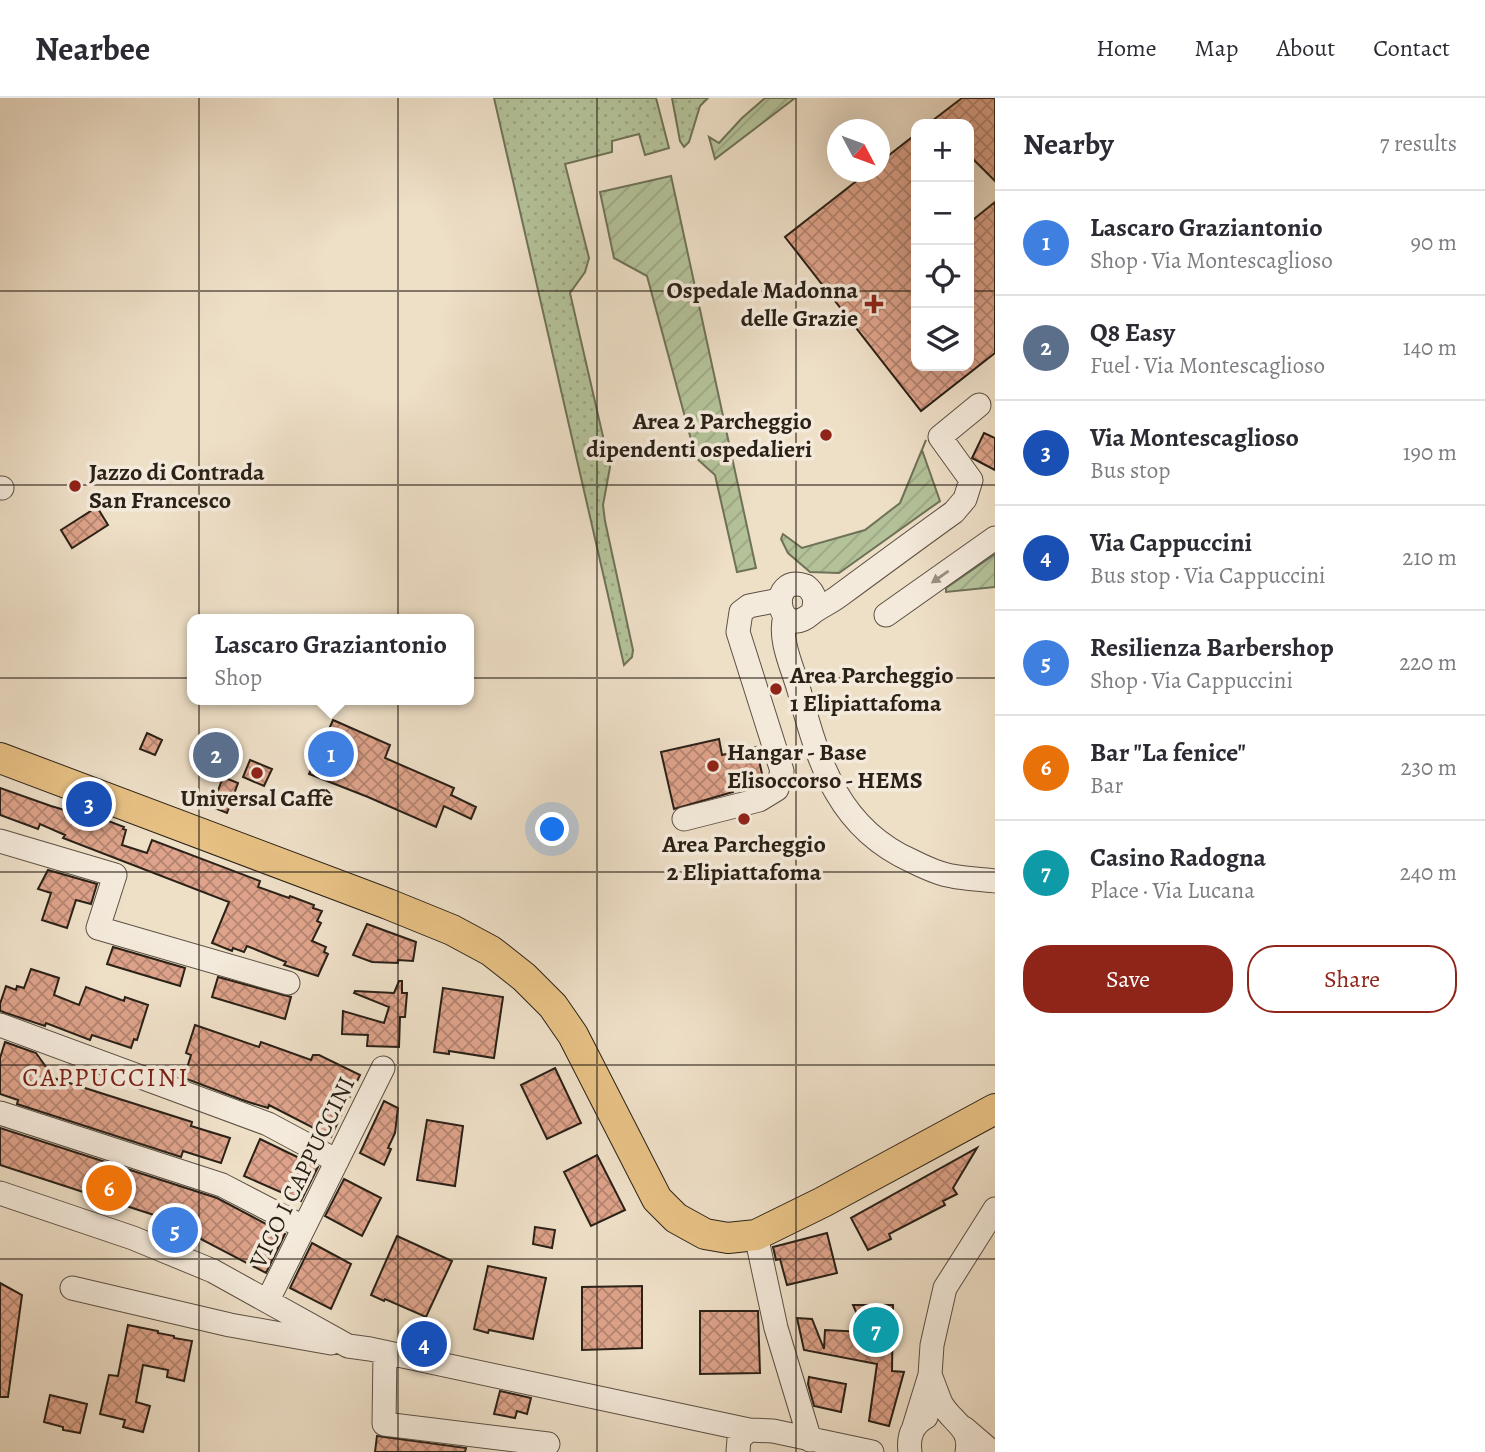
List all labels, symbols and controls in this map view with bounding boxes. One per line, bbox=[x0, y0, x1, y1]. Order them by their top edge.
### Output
text: Nearbee bbox=[35, 26, 150, 71]
text: Home bbox=[1096, 32, 1157, 64]
text: Map bbox=[1195, 32, 1239, 64]
text: About bbox=[1277, 32, 1335, 64]
text: Contact bbox=[1373, 32, 1450, 64]
north arrow bbox=[827, 119, 890, 182]
map controls bbox=[911, 119, 974, 371]
button: + bbox=[911, 119, 974, 182]
text: Nearby bbox=[1023, 124, 1114, 164]
text: 7 results bbox=[1380, 128, 1457, 159]
button: − bbox=[911, 182, 974, 245]
text: Lascaro Graziantonio bbox=[1090, 210, 1323, 245]
text: 1 bbox=[1042, 227, 1050, 258]
text: 90 m bbox=[1411, 227, 1457, 258]
button: locate bbox=[911, 245, 974, 308]
text: Shop · Via Montescaglioso bbox=[1090, 245, 1333, 276]
place label: Ospedale Madonna delle Grazie bbox=[667, 274, 858, 334]
marker: Ospedale Madonna delle Grazie bbox=[864, 294, 884, 314]
button: layers bbox=[911, 308, 974, 371]
text: Q8 Easy bbox=[1090, 315, 1175, 350]
text: 2 bbox=[1040, 332, 1052, 363]
text: 140 m bbox=[1403, 332, 1457, 363]
text: Fuel · Via Montescaglioso bbox=[1090, 350, 1325, 381]
place label: Area 2 Parcheggio dipendenti ospedalieri bbox=[586, 405, 812, 465]
text: Via Montescaglioso bbox=[1090, 420, 1299, 455]
marker: Area 2 Parcheggio dipendenti ospedalieri bbox=[818, 427, 834, 443]
text: 3 bbox=[1041, 437, 1051, 468]
text: 190 m bbox=[1403, 437, 1457, 468]
text: Bus stop bbox=[1090, 455, 1170, 486]
place label: Jazzo di Contrada San Francesco bbox=[89, 456, 265, 516]
marker: Jazzo di Contrada San Francesco bbox=[67, 478, 83, 494]
text: Via Cappuccini bbox=[1090, 525, 1252, 560]
text: 4 bbox=[1041, 542, 1051, 573]
text: 210 m bbox=[1402, 542, 1457, 573]
text: Bus stop · Via Cappuccini bbox=[1090, 560, 1326, 591]
one-way arrow bbox=[931, 570, 949, 584]
popup bbox=[187, 614, 474, 705]
text: Lascaro Graziantonio bbox=[214, 627, 447, 662]
text: Resilienza Barbershop bbox=[1090, 630, 1334, 665]
text: 5 bbox=[1041, 647, 1051, 678]
text: 220 m bbox=[1399, 647, 1457, 678]
place label: Area Parcheggio 1 Elipiattafoma bbox=[789, 659, 954, 719]
text: Shop bbox=[214, 662, 262, 693]
text: Shop · Via Cappuccini bbox=[1090, 665, 1293, 696]
marker: Area Parcheggio 1 Elipiattafoma bbox=[768, 681, 784, 697]
pin: 1 bbox=[308, 728, 354, 780]
pin: 2 bbox=[193, 729, 239, 781]
text: Bar "La fenice" bbox=[1090, 735, 1246, 770]
place label: Hangar - Base Elisoccorso - HEMS bbox=[727, 736, 923, 796]
text: 6 bbox=[1041, 752, 1051, 783]
text: 230 m bbox=[1401, 752, 1457, 783]
marker: Hangar - Base Elisoccorso - HEMS bbox=[705, 758, 721, 774]
marker: Universal Caffè bbox=[249, 765, 265, 781]
text: Bar bbox=[1090, 770, 1123, 801]
pin: 3 bbox=[66, 778, 112, 830]
place label: Universal Caffè bbox=[181, 782, 333, 814]
marker: Area Parcheggio 2 Elipiattafoma bbox=[736, 811, 752, 827]
your location bbox=[535, 812, 569, 846]
place label: Area Parcheggio 2 Elipiattafoma bbox=[661, 828, 826, 888]
text: Casino Radogna bbox=[1090, 840, 1266, 875]
text: 7 bbox=[1041, 857, 1051, 888]
text: 240 m bbox=[1400, 857, 1457, 888]
text: Place · Via Lucana bbox=[1090, 875, 1255, 906]
button: Save bbox=[1023, 945, 1233, 1013]
button: Share bbox=[1247, 945, 1457, 1013]
district label: CAPPUCCINI bbox=[22, 1060, 190, 1095]
street label: VICO I CAPPUCCINI bbox=[241, 1071, 362, 1274]
pin: 6 bbox=[86, 1162, 132, 1214]
pin: 5 bbox=[152, 1204, 198, 1256]
pin: 7 bbox=[853, 1304, 899, 1356]
pin: 4 bbox=[401, 1318, 447, 1370]

